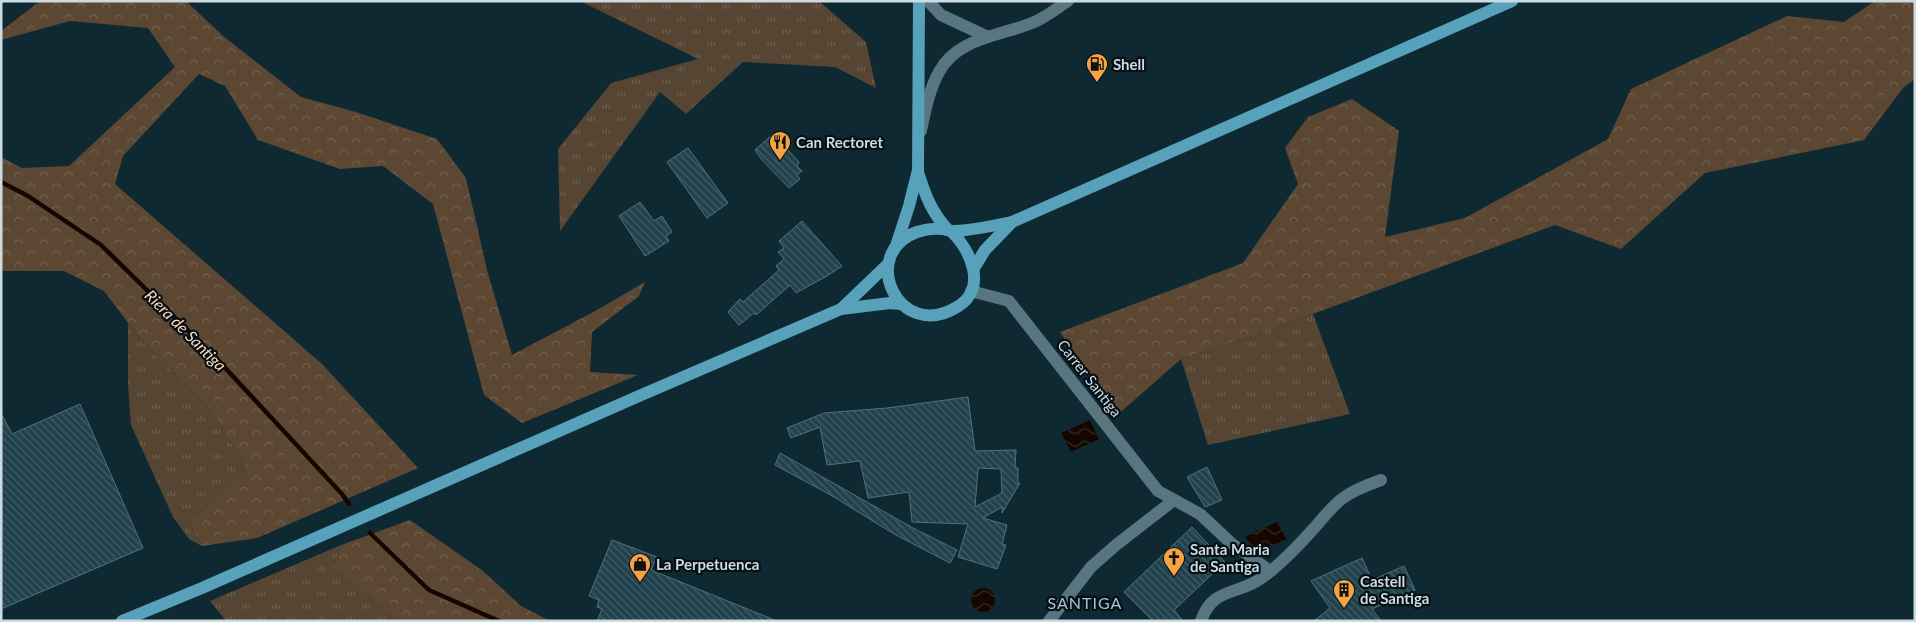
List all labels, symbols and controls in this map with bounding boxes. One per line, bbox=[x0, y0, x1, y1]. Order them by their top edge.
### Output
fuel station icon: Shell bbox=[1085, 52, 1109, 83]
place label: Shell bbox=[1113, 55, 1145, 73]
restaurant icon: Can Rectoret bbox=[768, 130, 792, 161]
place label: Can Rectoret bbox=[796, 133, 883, 151]
water label: Riera de Santiga bbox=[141, 285, 231, 375]
street label: Carrer Santiga bbox=[1054, 336, 1126, 420]
place label: Santa Maria de Santiga bbox=[1190, 540, 1270, 575]
church icon: Santa Maria de Santiga bbox=[1162, 546, 1186, 577]
shop icon: La Perpetuenca bbox=[628, 552, 652, 583]
place label: La Perpetuenca bbox=[656, 555, 759, 573]
place label: Castell de Santiga bbox=[1360, 572, 1429, 607]
building icon: Castell de Santiga bbox=[1332, 578, 1356, 609]
district label: SANTIGA bbox=[1048, 593, 1122, 612]

